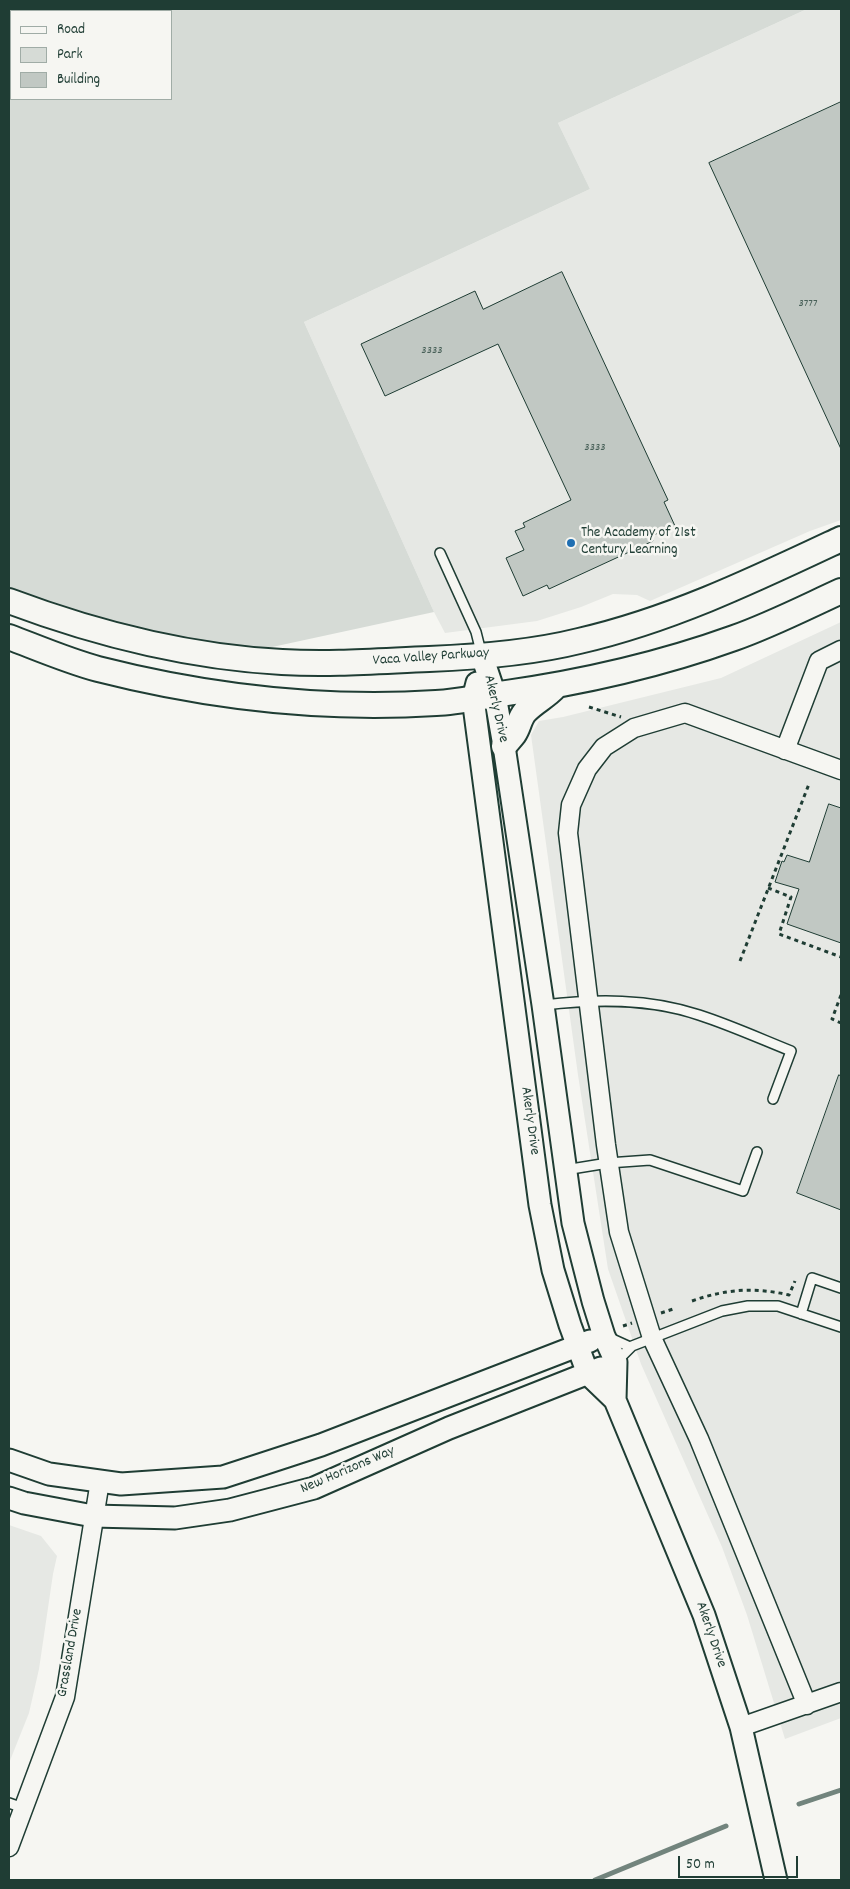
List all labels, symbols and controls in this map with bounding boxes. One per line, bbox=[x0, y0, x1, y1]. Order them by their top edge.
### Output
legend bbox=[10, 10, 172, 100]
text: Road bbox=[57, 19, 85, 41]
text: Park bbox=[57, 44, 83, 66]
text: Building bbox=[57, 69, 100, 91]
house number: 3777 bbox=[798, 297, 818, 311]
house number: 3333 bbox=[421, 344, 443, 358]
house number: 3333 bbox=[584, 441, 606, 455]
place label: The Academy of 21st Century Learning bbox=[581, 525, 696, 560]
marker: The Academy of 21st Century Learning bbox=[565, 537, 577, 549]
street label: Vaca Valley Parkway bbox=[372, 645, 490, 671]
street label: Akerly Drive bbox=[479, 674, 511, 744]
street label: Akerly Drive bbox=[515, 1086, 543, 1156]
street label: New Horizons Way bbox=[298, 1443, 398, 1499]
street label: Akerly Drive bbox=[690, 1600, 730, 1670]
street label: Grassland Drive bbox=[54, 1607, 88, 1699]
scale bar bbox=[680, 1846, 800, 1878]
text: 50 m bbox=[686, 1854, 715, 1876]

